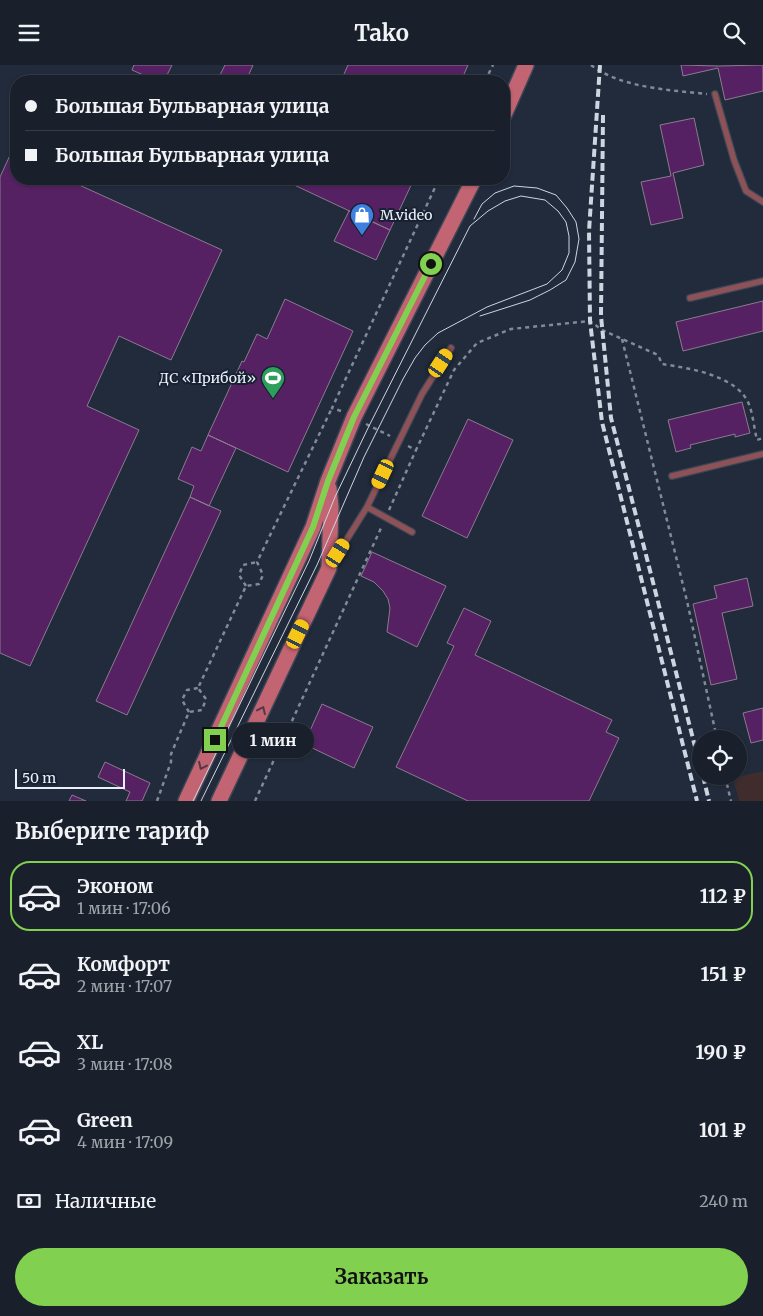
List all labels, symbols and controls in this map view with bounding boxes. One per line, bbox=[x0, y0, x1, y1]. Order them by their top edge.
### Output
icon: menu bbox=[15, 19, 43, 47]
text: Tako bbox=[354, 19, 409, 47]
icon: search bbox=[720, 19, 748, 47]
text: Большая Бульварная улица bbox=[55, 94, 329, 118]
text: Большая Бульварная улица bbox=[55, 143, 329, 167]
shop icon: M.video bbox=[349, 202, 375, 236]
place label: M.video bbox=[380, 206, 433, 224]
route start bbox=[420, 253, 442, 275]
car bbox=[426, 346, 455, 380]
sports icon: ДC «Прибой» bbox=[260, 365, 286, 399]
place label: ДC «Прибой» bbox=[159, 369, 256, 387]
car bbox=[369, 457, 396, 491]
car bbox=[323, 536, 352, 570]
car bbox=[284, 617, 311, 651]
one-way arrow bbox=[256, 706, 266, 715]
callout: 1 мин bbox=[232, 723, 315, 757]
route end bbox=[204, 729, 226, 751]
text: 1 мин bbox=[249, 730, 297, 750]
map controls bbox=[692, 730, 747, 785]
button: locate bbox=[692, 730, 747, 785]
one-way arrow bbox=[198, 761, 209, 770]
scale bar bbox=[15, 766, 125, 789]
text: 50 m bbox=[22, 769, 56, 787]
text: Выберите тариф bbox=[15, 817, 209, 845]
icon: car bbox=[17, 874, 62, 919]
text: Эконом bbox=[77, 874, 153, 898]
text: 112 ₽ bbox=[700, 884, 746, 908]
text: 1 мин · 17:06 bbox=[77, 898, 171, 918]
icon: car bbox=[17, 952, 62, 997]
text: Комфорт bbox=[77, 952, 170, 976]
text: 151 ₽ bbox=[700, 962, 746, 986]
text: 2 мин · 17:07 bbox=[77, 976, 172, 996]
icon: car bbox=[17, 1030, 62, 1075]
text: XL bbox=[77, 1030, 103, 1054]
text: 190 ₽ bbox=[696, 1040, 746, 1064]
text: 3 мин · 17:08 bbox=[77, 1054, 172, 1074]
icon: car bbox=[17, 1108, 62, 1153]
text: Green bbox=[77, 1108, 133, 1132]
text: 101 ₽ bbox=[699, 1118, 746, 1142]
text: 4 мин · 17:09 bbox=[77, 1132, 173, 1152]
icon: cash bbox=[15, 1187, 43, 1215]
text: Наличные bbox=[55, 1189, 156, 1213]
text: 240 m bbox=[699, 1191, 748, 1211]
button: Заказать bbox=[15, 1248, 748, 1306]

